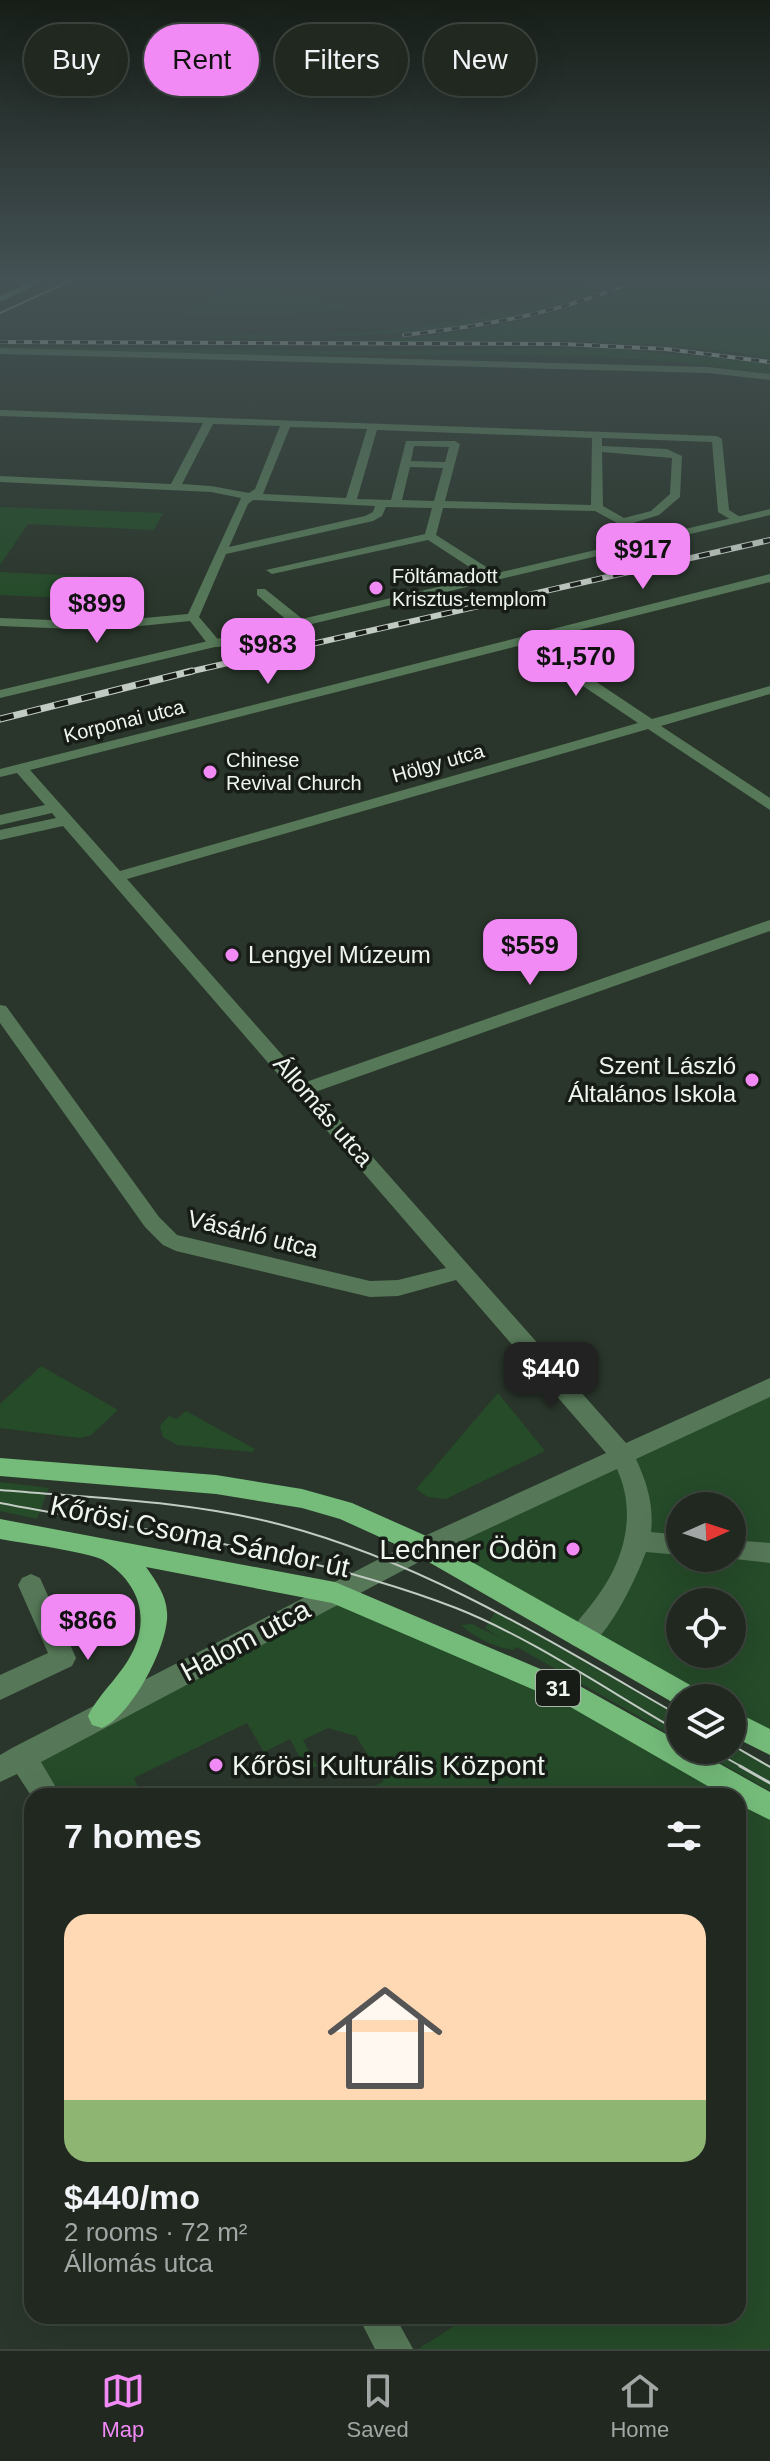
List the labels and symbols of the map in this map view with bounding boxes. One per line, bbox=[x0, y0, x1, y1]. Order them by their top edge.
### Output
pin: $917 bbox=[596, 523, 690, 591]
place label: Föltámadott Krisztus-templom bbox=[392, 565, 546, 610]
pin: $899 bbox=[50, 577, 144, 645]
marker: Föltámadott Krisztus-templom bbox=[367, 579, 385, 597]
pin: $983 bbox=[221, 618, 315, 686]
pin: $1,570 bbox=[511, 630, 641, 698]
street label: Korponai utca bbox=[61, 695, 187, 747]
street label: Hölgy utca bbox=[390, 739, 487, 787]
place label: Chinese Revival Church bbox=[226, 749, 362, 794]
marker: Chinese Revival Church bbox=[201, 763, 219, 781]
pin: $559 bbox=[483, 919, 577, 987]
place label: Lengyel Múzeum bbox=[248, 941, 431, 968]
marker: Lengyel Múzeum bbox=[223, 946, 241, 964]
street label: Állomás utca bbox=[268, 1050, 379, 1172]
place label: Szent László Általános Iskola bbox=[568, 1052, 737, 1107]
marker: Szent László Általános Iskola bbox=[743, 1071, 761, 1089]
street label: Vásárló utca bbox=[185, 1204, 322, 1263]
pin: $440 bbox=[504, 1342, 598, 1410]
street label: Kőrösi Csoma Sándor út bbox=[47, 1490, 353, 1583]
north arrow bbox=[666, 1492, 746, 1572]
place label: Lechner Ödön bbox=[380, 1534, 557, 1565]
marker: Lechner Ödön bbox=[564, 1540, 582, 1558]
street label: Halom utca bbox=[175, 1593, 315, 1687]
pin: $866 bbox=[41, 1594, 135, 1662]
road number: 31 bbox=[536, 1670, 580, 1706]
place label: Kőrösi Kulturális Központ bbox=[232, 1750, 545, 1781]
marker: Kőrösi Kulturális Központ bbox=[207, 1756, 225, 1774]

